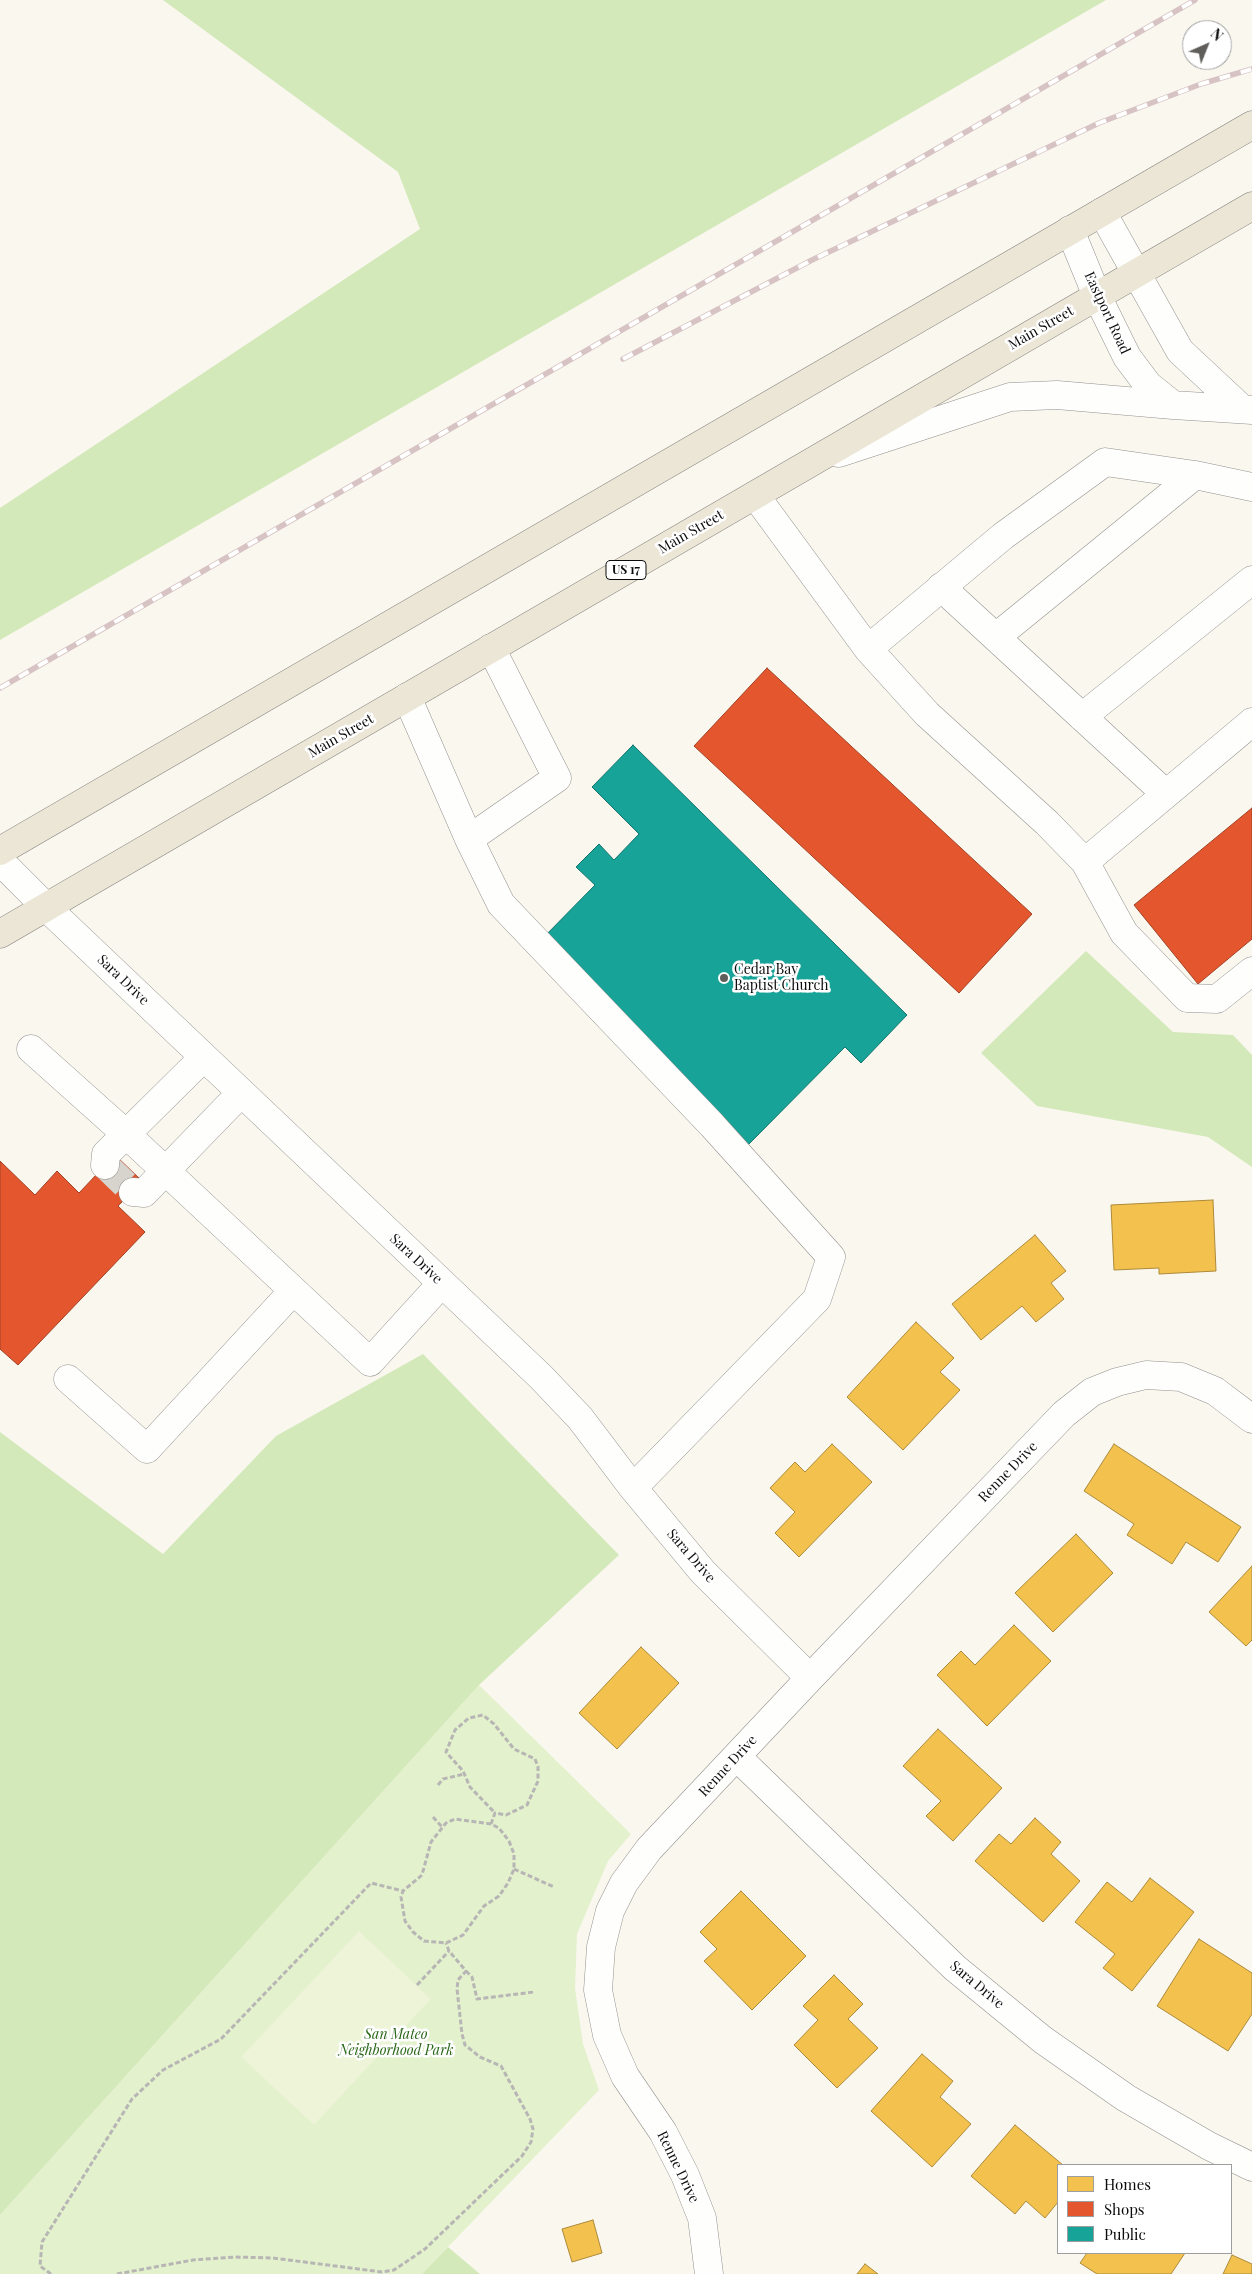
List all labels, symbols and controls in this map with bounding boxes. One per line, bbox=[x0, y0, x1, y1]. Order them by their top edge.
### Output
north arrow bbox=[1182, 20, 1232, 70]
text: N bbox=[1207, 24, 1227, 45]
street label: Eastport Road bbox=[1081, 269, 1133, 357]
street label: Main Street bbox=[1005, 303, 1077, 353]
street label: Main Street bbox=[655, 507, 727, 557]
road number: US 17 bbox=[606, 560, 646, 580]
street label: Main Street bbox=[305, 711, 377, 761]
street label: Sara Drive bbox=[94, 951, 152, 1009]
place label: Cedar Bay Baptist Church bbox=[734, 962, 829, 994]
marker: Cedar Bay Baptist Church bbox=[718, 972, 730, 984]
street label: Sara Drive bbox=[386, 1231, 446, 1287]
street label: Renne Drive bbox=[975, 1438, 1041, 1506]
street label: Sara Drive bbox=[663, 1526, 719, 1586]
street label: Renne Drive bbox=[695, 1732, 761, 1800]
street label: Sara Drive bbox=[947, 1958, 1007, 2012]
park label: San Mateo Neighborhood Park bbox=[339, 2027, 453, 2060]
street label: Renne Drive bbox=[653, 2128, 703, 2206]
legend bbox=[1057, 2164, 1232, 2254]
text: Homes bbox=[1104, 2174, 1151, 2194]
text: Shops bbox=[1104, 2199, 1145, 2219]
text: Public bbox=[1104, 2224, 1146, 2244]

